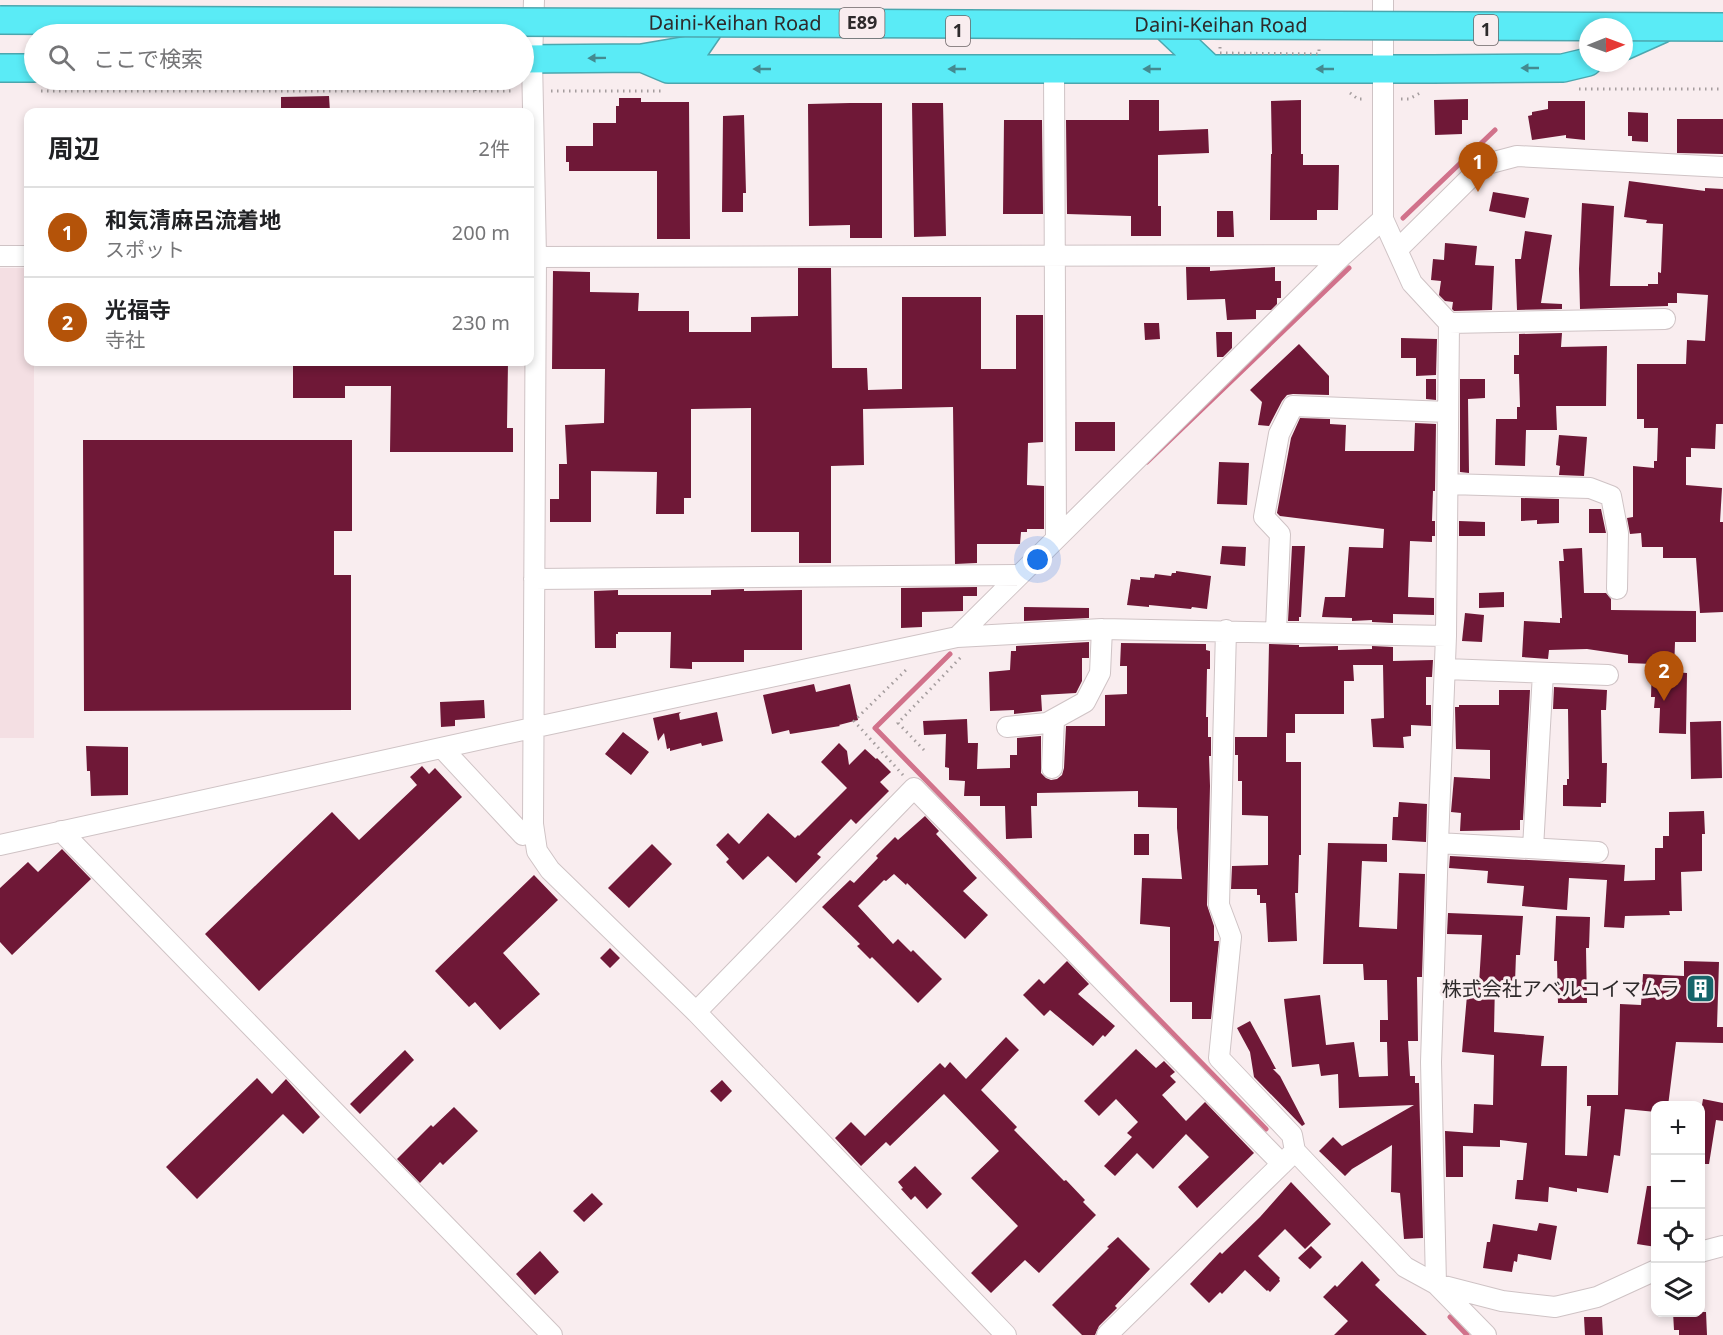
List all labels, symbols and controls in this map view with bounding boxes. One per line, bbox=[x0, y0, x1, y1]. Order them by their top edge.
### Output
road number: E89 bbox=[840, 8, 884, 38]
street label: Daini-Keihan Road bbox=[648, 9, 822, 36]
street label: Daini-Keihan Road bbox=[1134, 11, 1308, 38]
road number: 1 bbox=[1474, 15, 1498, 45]
road number: 1 bbox=[946, 16, 970, 46]
north arrow bbox=[1579, 18, 1633, 72]
search box bbox=[24, 24, 534, 90]
icon: search bbox=[45, 41, 78, 74]
text: ここで検索 bbox=[93, 43, 203, 73]
one-way arrow bbox=[587, 53, 606, 63]
one-way arrow bbox=[1521, 63, 1540, 73]
one-way arrow bbox=[752, 64, 771, 74]
one-way arrow bbox=[947, 64, 966, 74]
one-way arrow bbox=[1142, 64, 1161, 74]
one-way arrow bbox=[1315, 64, 1334, 74]
text: 周辺 bbox=[48, 130, 100, 166]
text: 2件 bbox=[479, 135, 510, 162]
pin: 1 bbox=[1458, 142, 1498, 192]
text: 和気清麻呂流着地 bbox=[105, 204, 281, 234]
text: 1 bbox=[62, 219, 73, 246]
text: 200 m bbox=[452, 219, 510, 246]
text: スポット bbox=[105, 236, 185, 263]
text: 光福寺 bbox=[105, 294, 171, 324]
text: 2 bbox=[62, 309, 73, 336]
text: 230 m bbox=[452, 309, 510, 336]
text: 寺社 bbox=[105, 326, 145, 353]
your location bbox=[1023, 545, 1052, 574]
pin: 2 bbox=[1644, 652, 1684, 701]
building icon: 株式会社アベルコイマムラ bbox=[1685, 973, 1717, 1005]
place label: 株式会社アベルコイマムラ bbox=[1442, 975, 1680, 1002]
map controls bbox=[1651, 1101, 1705, 1317]
button: + bbox=[1651, 1101, 1705, 1155]
button: − bbox=[1651, 1155, 1705, 1209]
button: locate bbox=[1651, 1209, 1705, 1263]
button: layers bbox=[1651, 1263, 1705, 1317]

